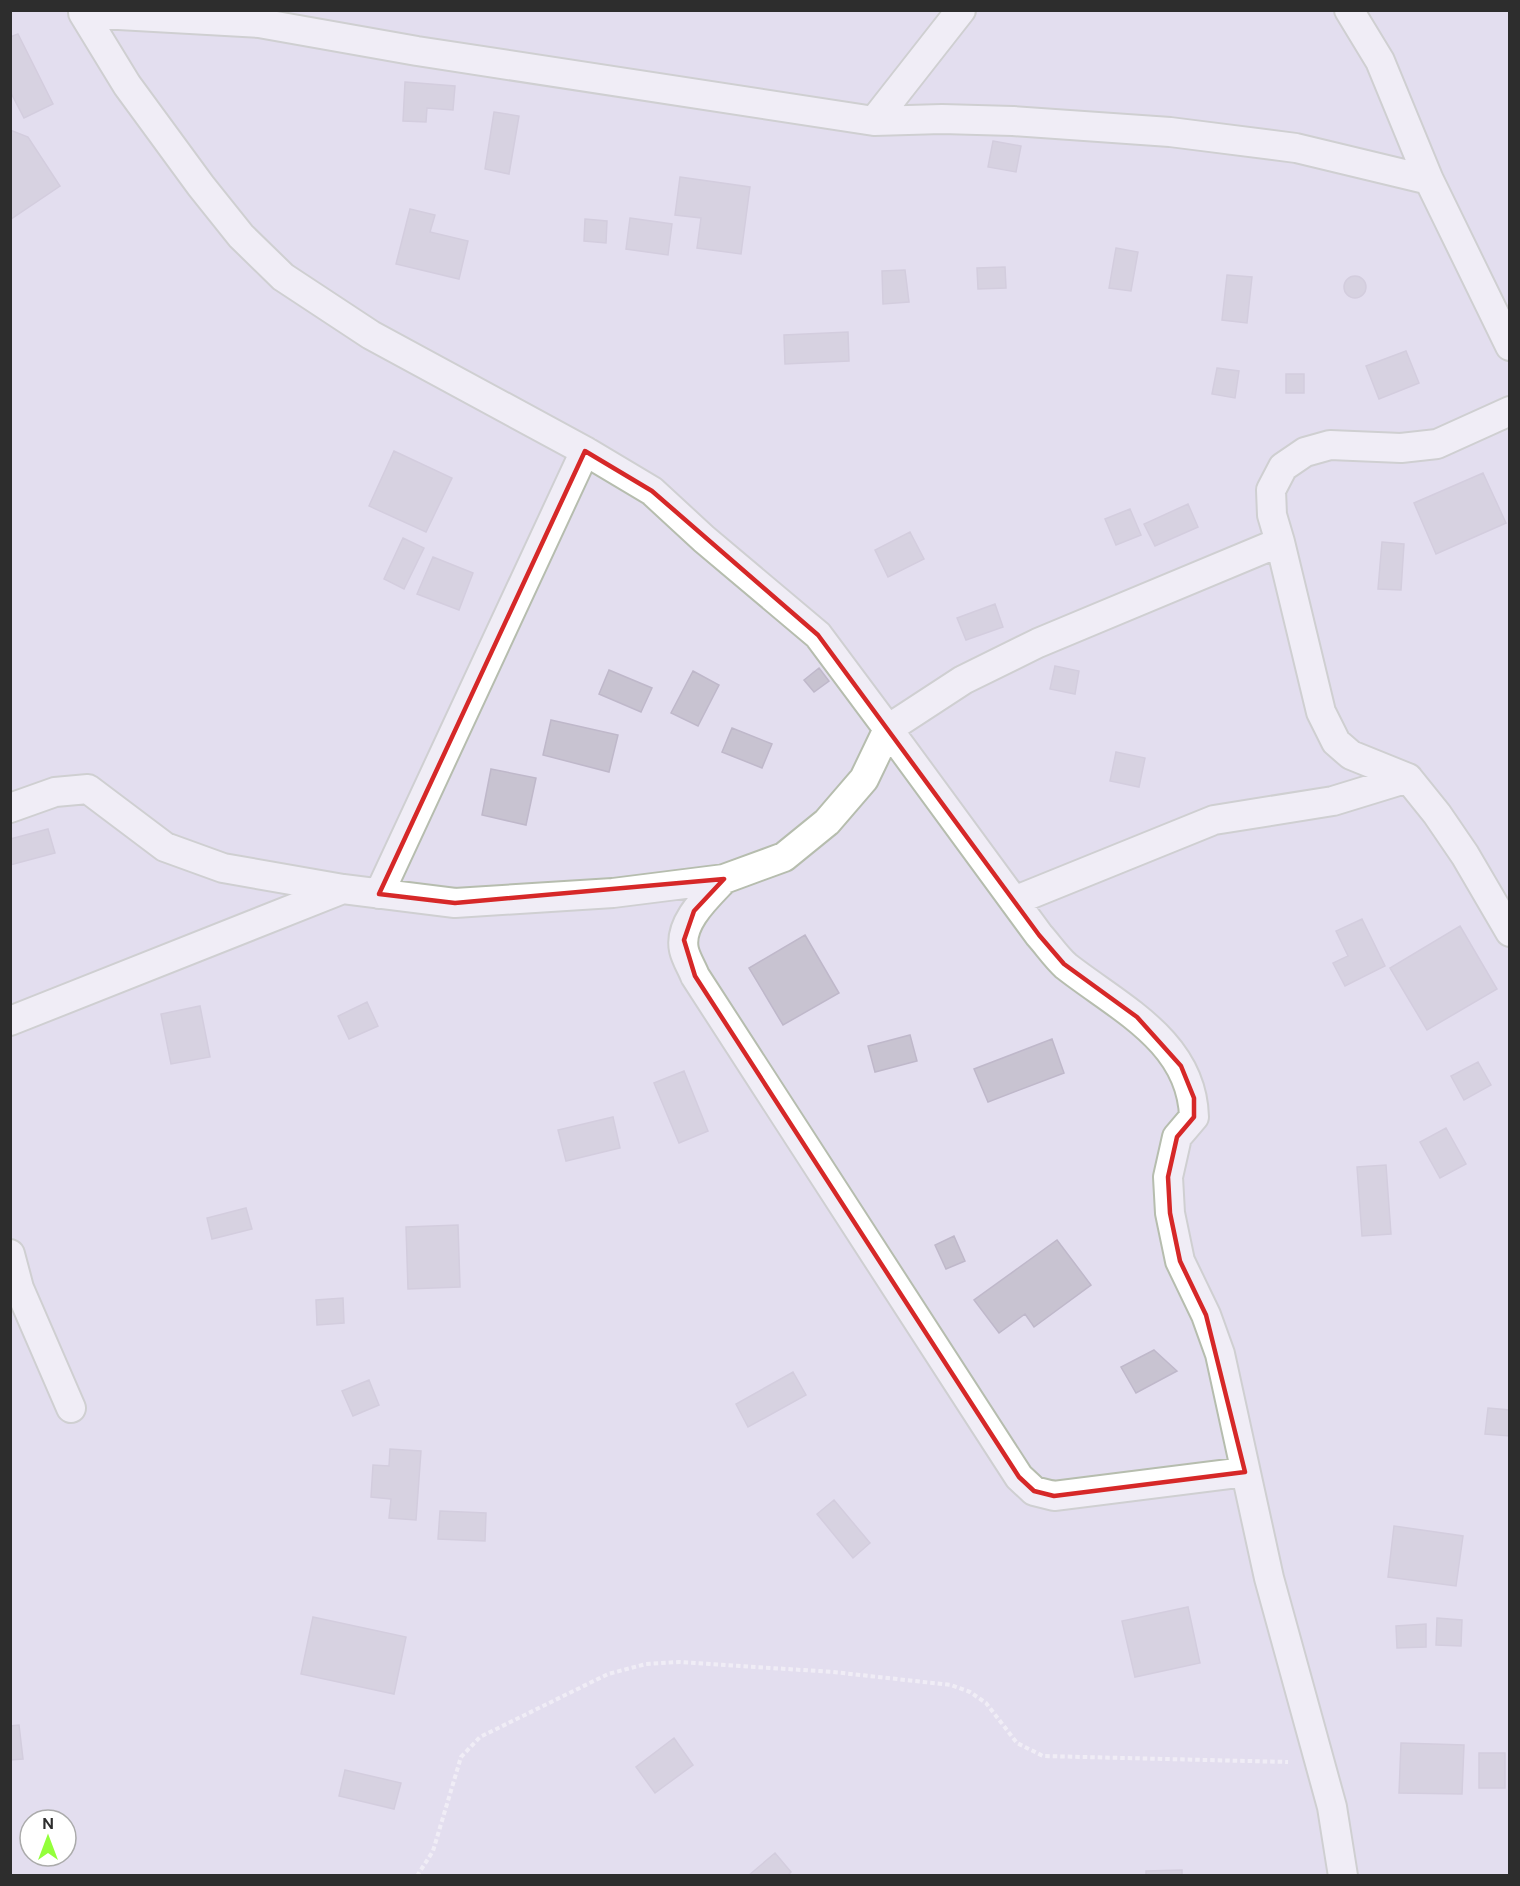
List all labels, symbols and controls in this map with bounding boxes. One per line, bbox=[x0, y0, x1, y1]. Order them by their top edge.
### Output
north arrow bbox=[18, 1808, 78, 1868]
text: N bbox=[42, 1813, 54, 1834]

